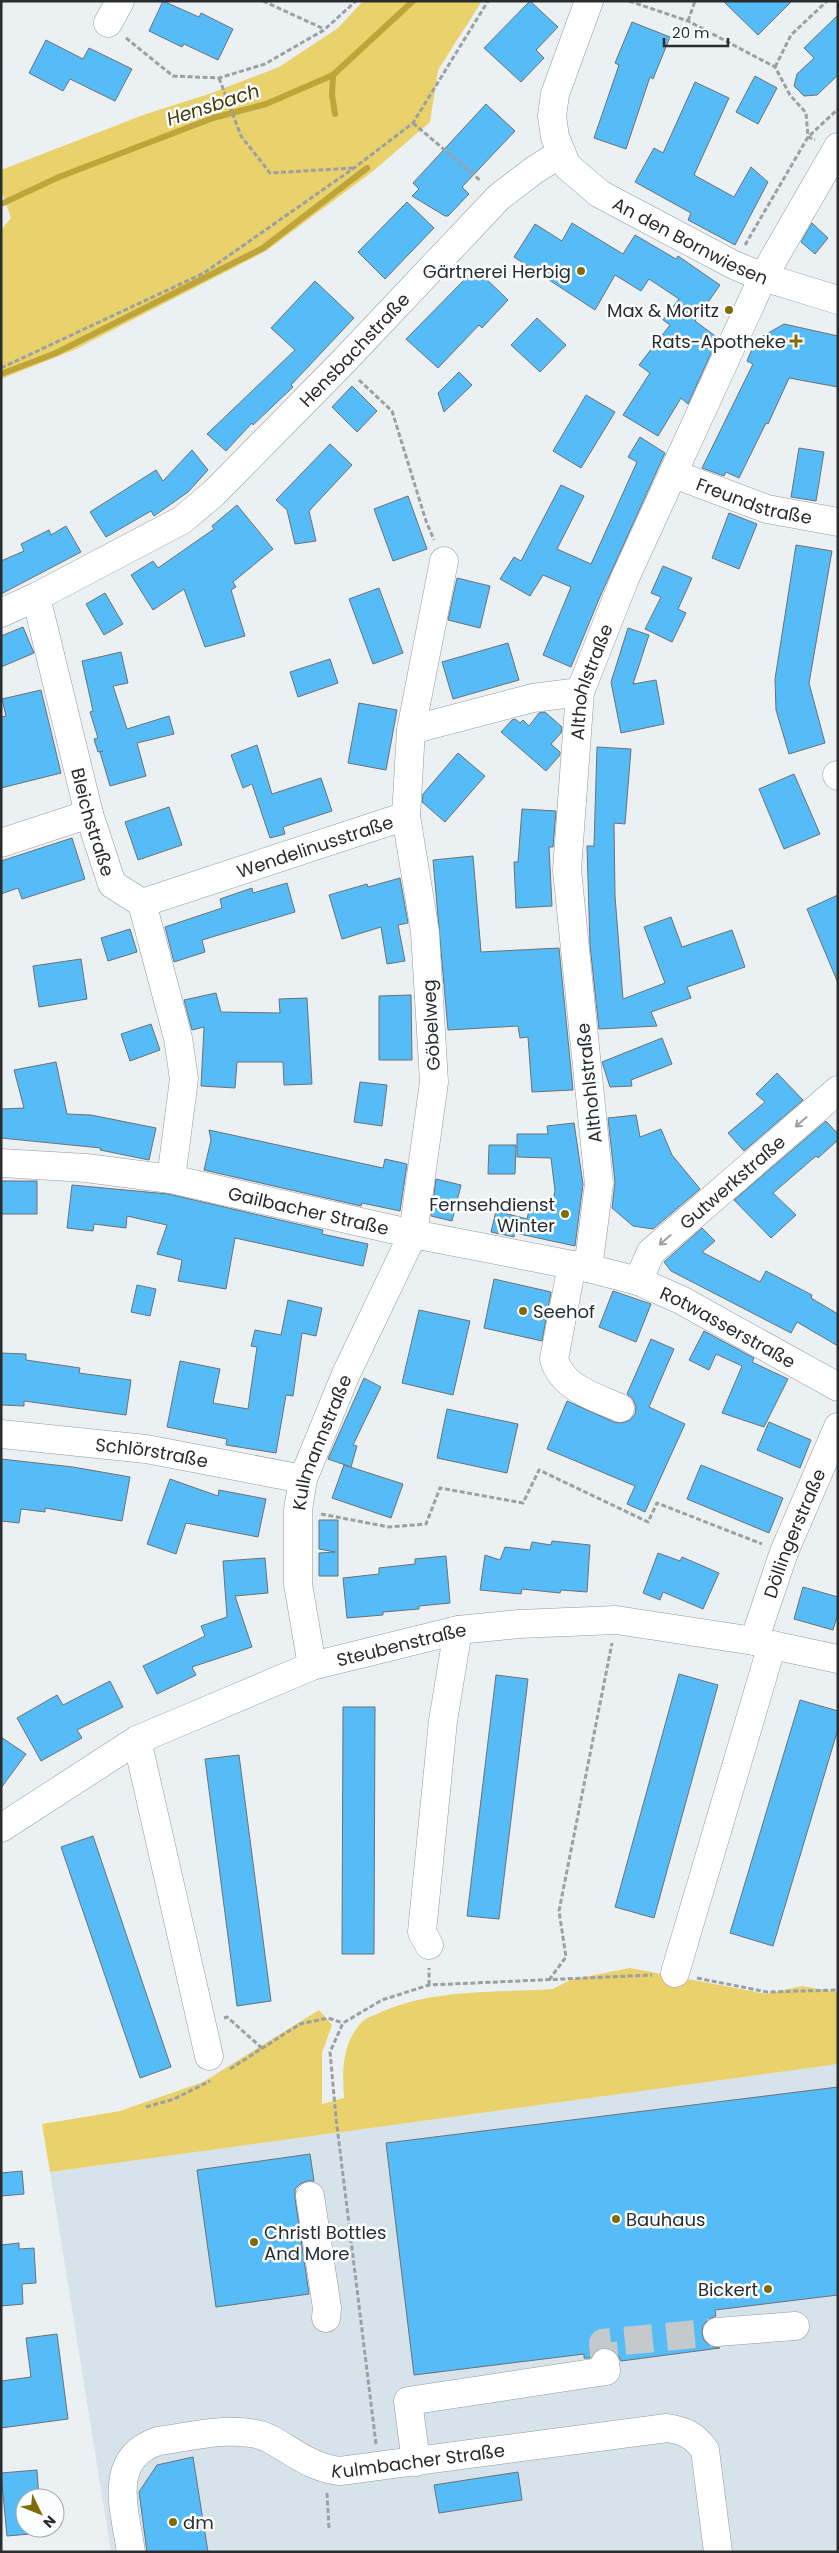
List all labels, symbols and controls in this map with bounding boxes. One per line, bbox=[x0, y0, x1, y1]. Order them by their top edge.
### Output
scale bar bbox=[664, 15, 728, 47]
text: 20 m bbox=[672, 22, 710, 43]
water label: Hensbach bbox=[163, 77, 263, 133]
street label: An den Bornwiesen bbox=[608, 191, 772, 290]
place label: Gärtnerei Herbig bbox=[423, 259, 571, 284]
marker: Gärtnerei Herbig bbox=[575, 265, 587, 277]
street label: Hensbachstraße bbox=[293, 287, 415, 412]
place label: Max & Moritz bbox=[607, 298, 719, 323]
marker: Max & Moritz bbox=[723, 304, 735, 316]
place label: Rats-Apotheke bbox=[652, 329, 786, 354]
marker: Rats-Apotheke bbox=[790, 335, 802, 347]
street label: Freundstraße bbox=[693, 471, 814, 530]
street label: Althohlstraße bbox=[564, 620, 618, 741]
street label: Bleichstraße bbox=[66, 765, 121, 879]
street label: Wendelinusstraße bbox=[233, 809, 396, 883]
street label: Göbelweg bbox=[416, 979, 446, 1071]
street label: Althohlstraße bbox=[570, 1022, 608, 1144]
one-way arrow bbox=[794, 1116, 807, 1128]
street label: Gutwerkstraße bbox=[674, 1129, 790, 1235]
street label: Gailbacher Straße bbox=[226, 1180, 391, 1241]
place label: Fernsehdienst Winter bbox=[429, 1192, 555, 1238]
marker: Fernsehdienst Winter bbox=[559, 1208, 571, 1220]
one-way arrow bbox=[658, 1234, 671, 1246]
street label: Rotwasserstraße bbox=[656, 1280, 800, 1374]
place label: Seehof bbox=[533, 1299, 595, 1324]
marker: Seehof bbox=[517, 1305, 529, 1317]
street label: Kullmannstraße bbox=[286, 1371, 357, 1512]
street label: Schlörstraße bbox=[94, 1431, 210, 1473]
street label: Döllingerstraße bbox=[757, 1465, 831, 1601]
street label: Steubenstraße bbox=[334, 1617, 467, 1672]
place label: Bauhaus bbox=[626, 2207, 705, 2232]
marker: Bauhaus bbox=[610, 2213, 622, 2225]
place label: Christl Bottles And More bbox=[264, 2220, 386, 2266]
marker: Christl Bottles And More bbox=[248, 2236, 260, 2248]
place label: Bickert bbox=[698, 2277, 758, 2302]
marker: Bickert bbox=[762, 2283, 774, 2295]
street label: Kulmbacher Straße bbox=[330, 2437, 506, 2484]
north arrow bbox=[15, 2488, 65, 2538]
place label: dm bbox=[183, 2510, 214, 2535]
text: N bbox=[39, 2511, 60, 2533]
marker: dm bbox=[167, 2516, 179, 2528]

